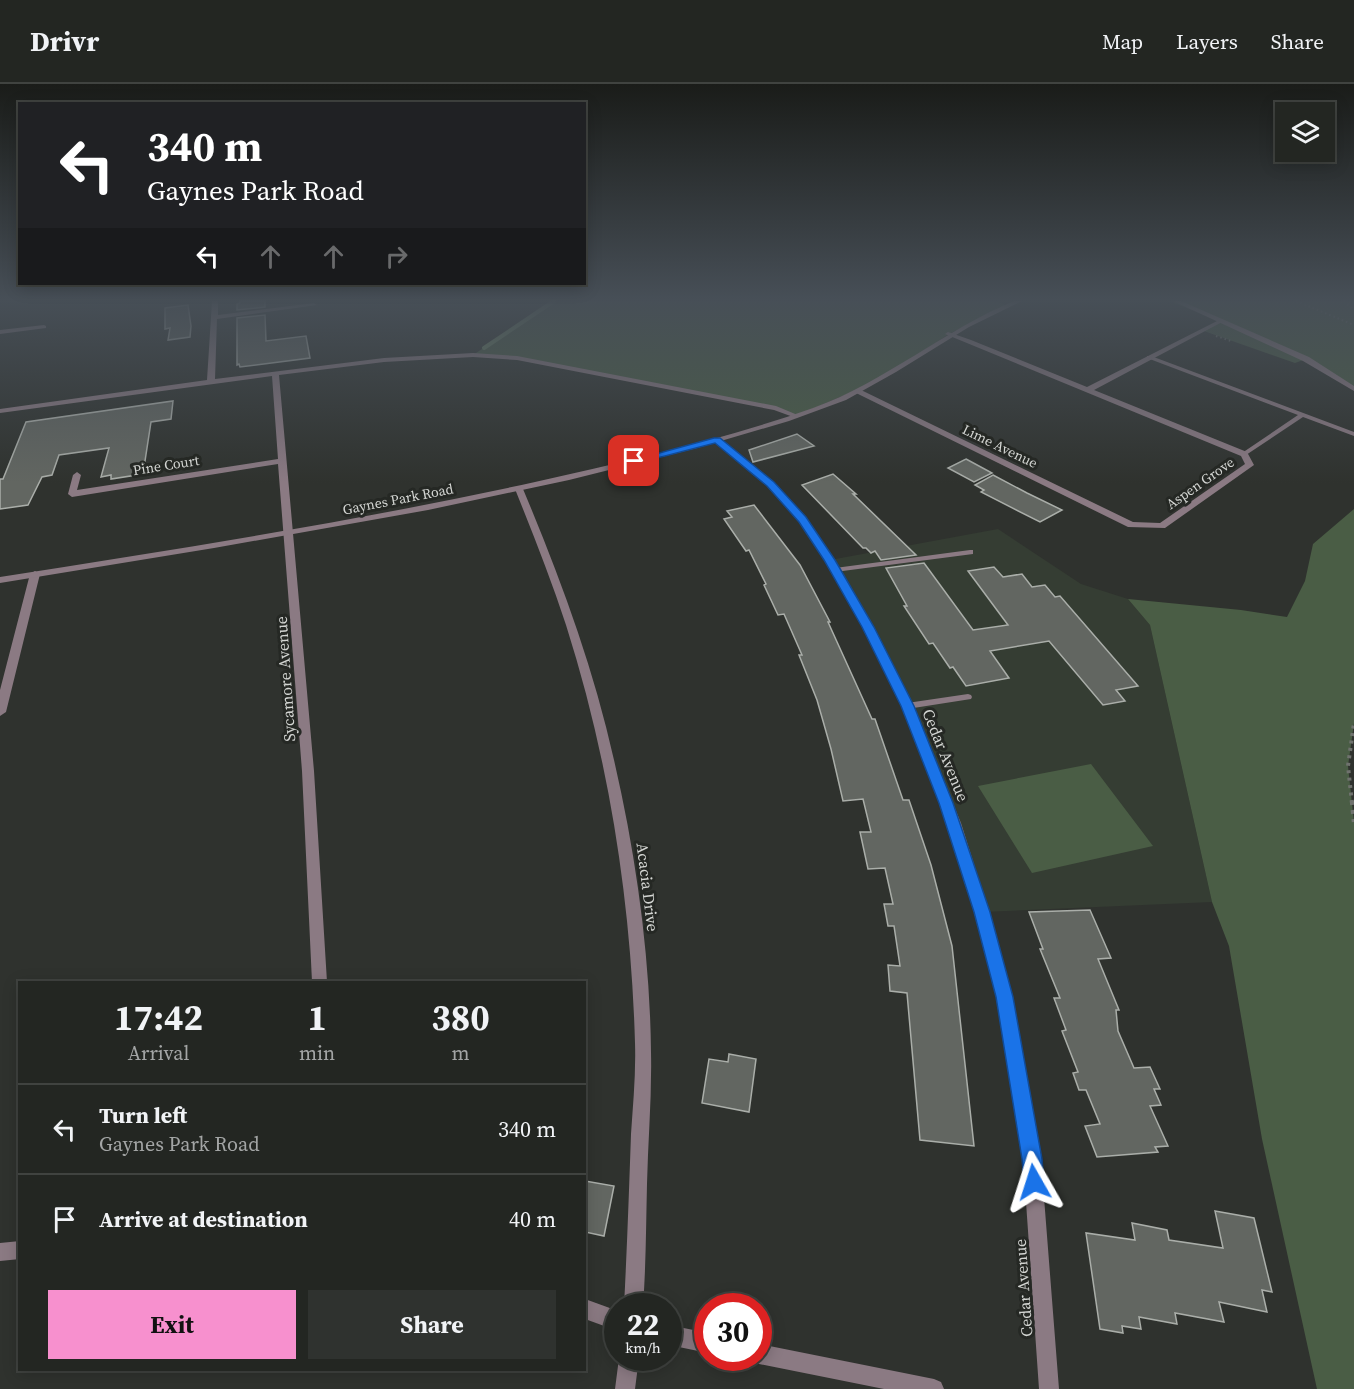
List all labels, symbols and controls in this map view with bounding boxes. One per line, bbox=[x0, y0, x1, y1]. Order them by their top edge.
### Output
text: Drivr bbox=[30, 22, 99, 60]
text: Map bbox=[1102, 27, 1143, 56]
text: Layers bbox=[1176, 27, 1238, 56]
text: Share bbox=[1271, 27, 1324, 56]
map controls bbox=[1275, 102, 1335, 162]
button: layers bbox=[1275, 102, 1335, 162]
text: 340 m bbox=[147, 117, 262, 175]
icon: left bbox=[48, 126, 126, 204]
text: Gaynes Park Road bbox=[147, 172, 364, 209]
icon: left bbox=[191, 240, 224, 273]
icon: ahead bbox=[254, 240, 287, 273]
icon: ahead bbox=[317, 240, 350, 273]
icon: right bbox=[380, 240, 413, 273]
street label: Lime Avenue bbox=[959, 419, 1041, 473]
pin bbox=[608, 435, 659, 486]
icon: arrive bbox=[617, 444, 650, 477]
street label: Pine Court bbox=[131, 450, 201, 480]
street label: Aspen Grove bbox=[1162, 452, 1238, 514]
street label: Gaynes Park Road bbox=[341, 478, 455, 520]
street label: Sycamore Avenue bbox=[270, 615, 300, 743]
street label: Cedar Avenue bbox=[917, 705, 975, 805]
street label: Acacia Drive bbox=[632, 841, 664, 933]
text: 17:42 bbox=[114, 993, 203, 1042]
text: 1 bbox=[307, 993, 327, 1042]
text: 380 bbox=[431, 993, 490, 1042]
text: Arrival bbox=[128, 1039, 189, 1067]
text: min bbox=[299, 1039, 335, 1067]
text: m bbox=[452, 1039, 470, 1067]
text: Turn left bbox=[99, 1100, 187, 1130]
icon: left bbox=[48, 1113, 81, 1146]
text: 340 m bbox=[498, 1114, 556, 1144]
text: Gaynes Park Road bbox=[99, 1130, 260, 1158]
position arrow bbox=[1002, 1150, 1066, 1214]
icon: arrive bbox=[48, 1203, 81, 1236]
text: Arrive at destination bbox=[99, 1204, 308, 1234]
text: 40 m bbox=[509, 1204, 556, 1234]
street label: Cedar Avenue bbox=[1009, 1238, 1037, 1338]
button: Exit bbox=[48, 1290, 296, 1359]
button: Share bbox=[308, 1290, 556, 1359]
speed limit sign: 30 bbox=[694, 1293, 772, 1371]
text: 22 bbox=[627, 1304, 659, 1345]
text: km/h bbox=[625, 1337, 661, 1358]

